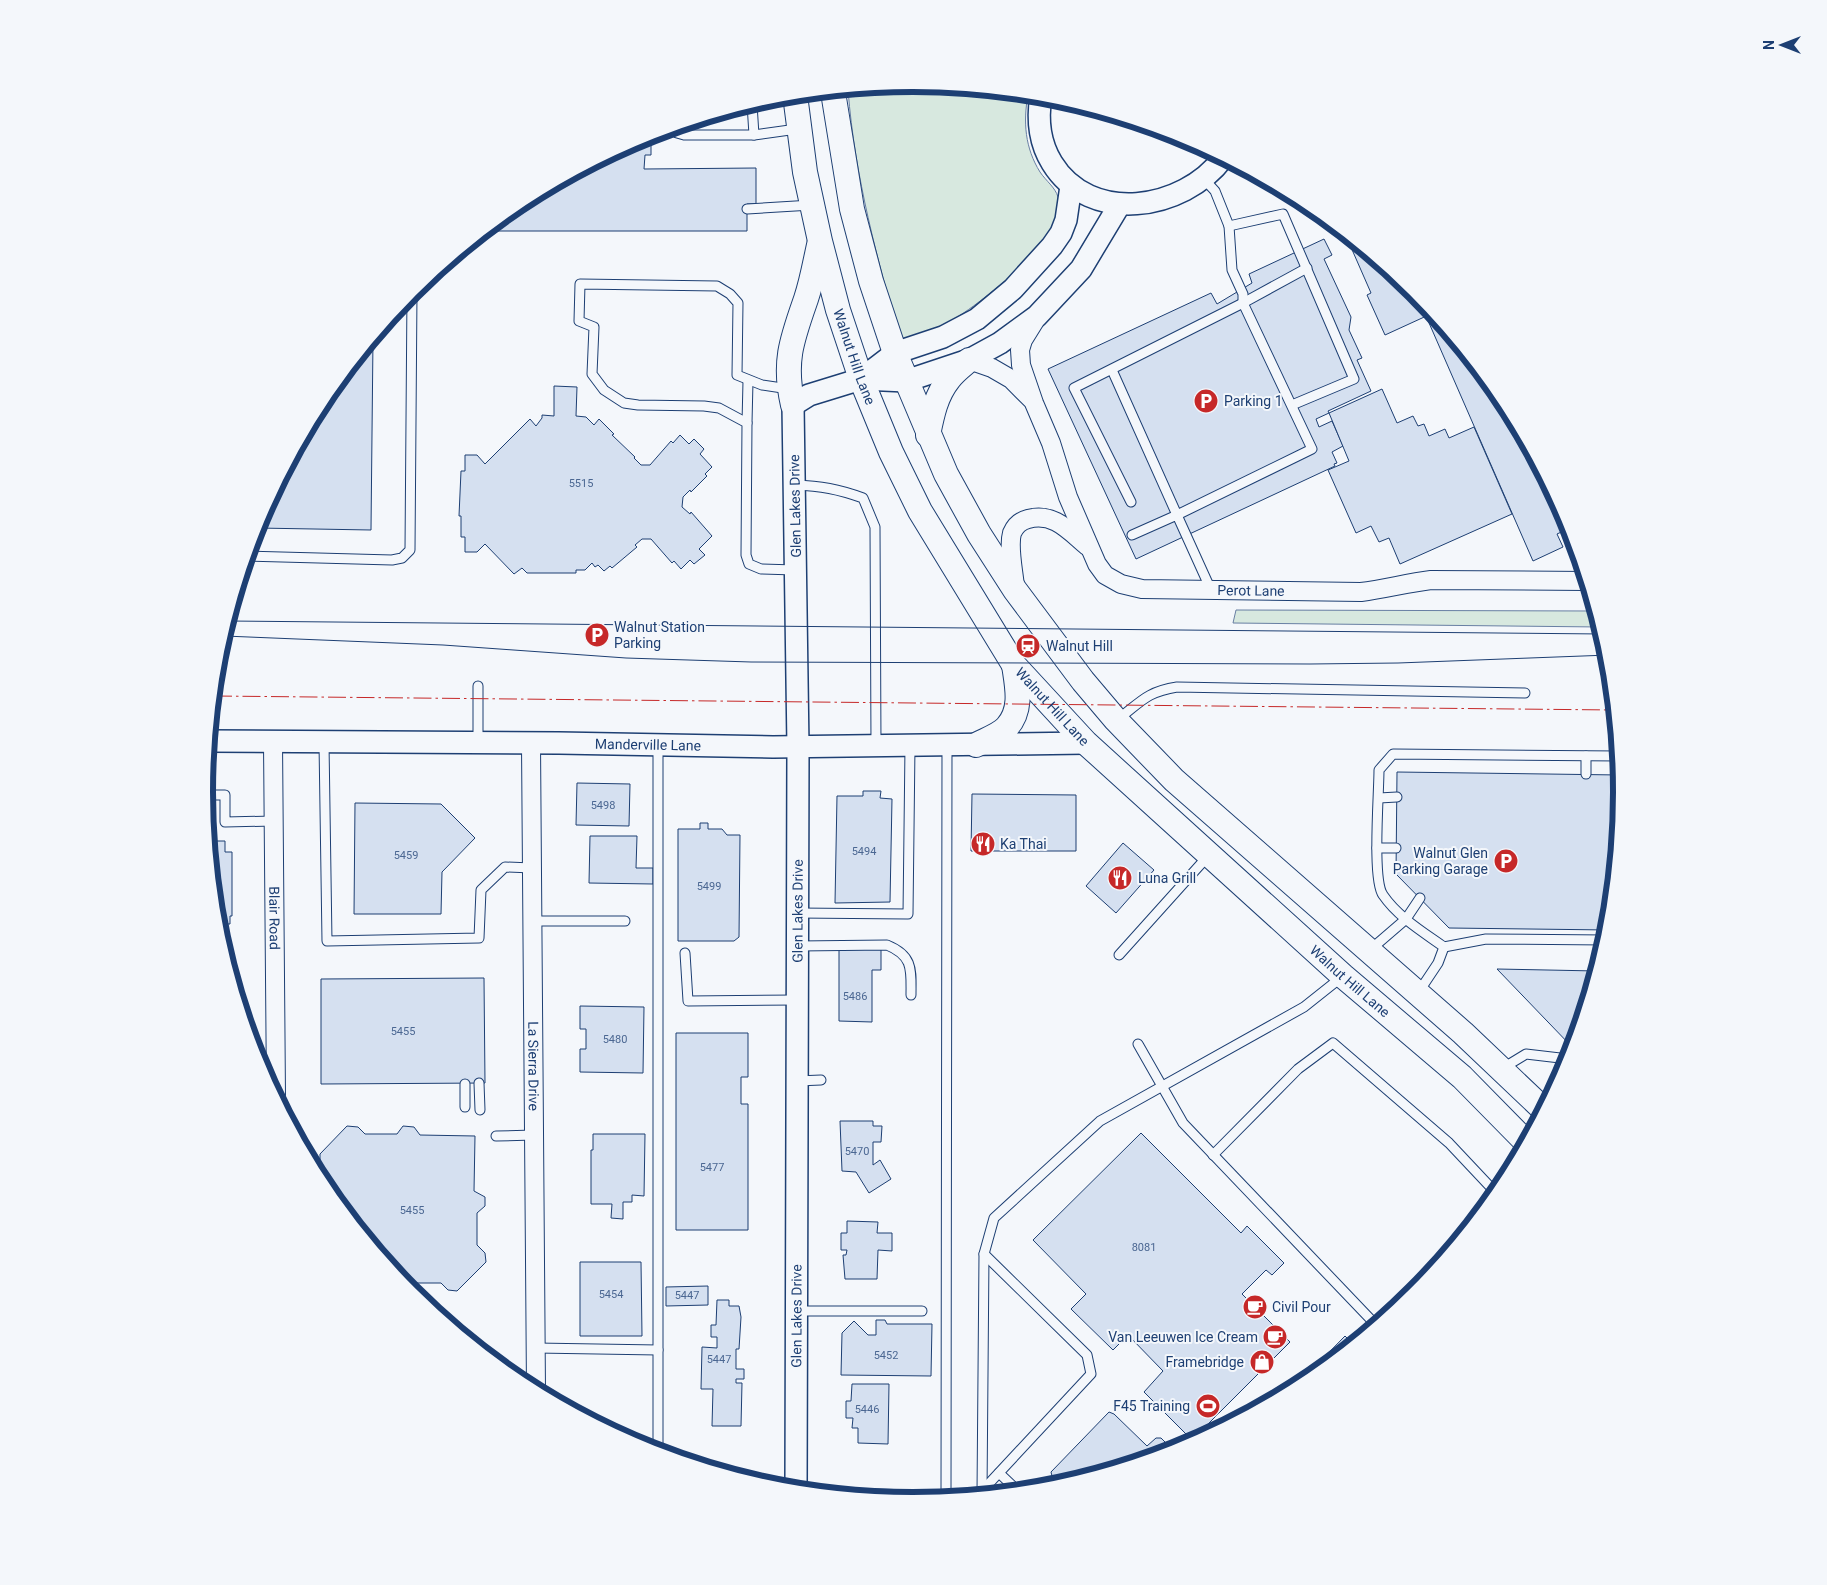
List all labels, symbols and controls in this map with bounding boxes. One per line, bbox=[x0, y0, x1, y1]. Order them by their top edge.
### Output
north arrow bbox=[1757, 20, 1807, 70]
text: N bbox=[1761, 40, 1777, 50]
street label: Walnut Hill Lane bbox=[830, 307, 879, 407]
parking icon: Parking 1 bbox=[1193, 388, 1219, 414]
place label: Parking 1 bbox=[1224, 393, 1283, 409]
street label: Glen Lakes Drive bbox=[786, 454, 804, 558]
house number: 5515 bbox=[569, 477, 593, 490]
street label: Perot Lane bbox=[1217, 582, 1285, 599]
place label: Walnut Station Parking bbox=[614, 619, 705, 651]
parking icon: Walnut Station Parking bbox=[584, 622, 610, 648]
station icon: Walnut Hill bbox=[1015, 633, 1041, 659]
place label: Walnut Hill bbox=[1046, 638, 1113, 654]
street label: Walnut Hill Lane bbox=[1012, 664, 1092, 749]
street label: Manderville Lane bbox=[595, 736, 701, 754]
house number: 5498 bbox=[591, 799, 615, 812]
restaurant icon: Ka Thai bbox=[970, 831, 996, 857]
place label: Ka Thai bbox=[1000, 836, 1047, 852]
house number: 5494 bbox=[852, 845, 876, 858]
place label: Walnut Glen Parking Garage bbox=[1393, 845, 1488, 877]
parking icon: Walnut Glen Parking Garage bbox=[1493, 848, 1519, 874]
house number: 5459 bbox=[394, 849, 418, 862]
street label: Glen Lakes Drive bbox=[789, 859, 806, 963]
restaurant icon: Luna Grill bbox=[1107, 865, 1133, 891]
place label: Luna Grill bbox=[1138, 870, 1196, 886]
house number: 5499 bbox=[697, 880, 721, 893]
street label: Blair Road bbox=[266, 886, 283, 950]
street label: Walnut Hill Lane bbox=[1307, 942, 1393, 1020]
house number: 5486 bbox=[843, 990, 867, 1003]
street label: La Sierra Drive bbox=[525, 1021, 542, 1111]
house number: 5455 bbox=[391, 1025, 415, 1038]
house number: 5480 bbox=[603, 1033, 627, 1046]
house number: 5470 bbox=[845, 1145, 869, 1158]
house number: 5477 bbox=[700, 1161, 724, 1174]
house number: 5455 bbox=[400, 1204, 424, 1217]
house number: 8081 bbox=[1132, 1241, 1156, 1254]
street label: Glen Lakes Drive bbox=[788, 1264, 805, 1368]
house number: 5454 bbox=[599, 1288, 623, 1301]
house number: 5447 bbox=[675, 1289, 699, 1302]
cafe icon: Civil Pour bbox=[1242, 1294, 1268, 1320]
place label: Civil Pour bbox=[1272, 1299, 1331, 1315]
cafe icon: Van Leeuwen Ice Cream bbox=[1262, 1324, 1288, 1350]
place label: Van Leeuwen Ice Cream bbox=[1108, 1329, 1258, 1345]
house number: 5452 bbox=[874, 1349, 898, 1362]
shop icon: Framebridge bbox=[1249, 1349, 1275, 1375]
house number: 5447 bbox=[707, 1353, 731, 1366]
place label: Framebridge bbox=[1165, 1354, 1244, 1370]
sports icon: F45 Training bbox=[1195, 1393, 1221, 1419]
place label: F45 Training bbox=[1113, 1398, 1190, 1414]
house number: 5446 bbox=[855, 1403, 879, 1416]

